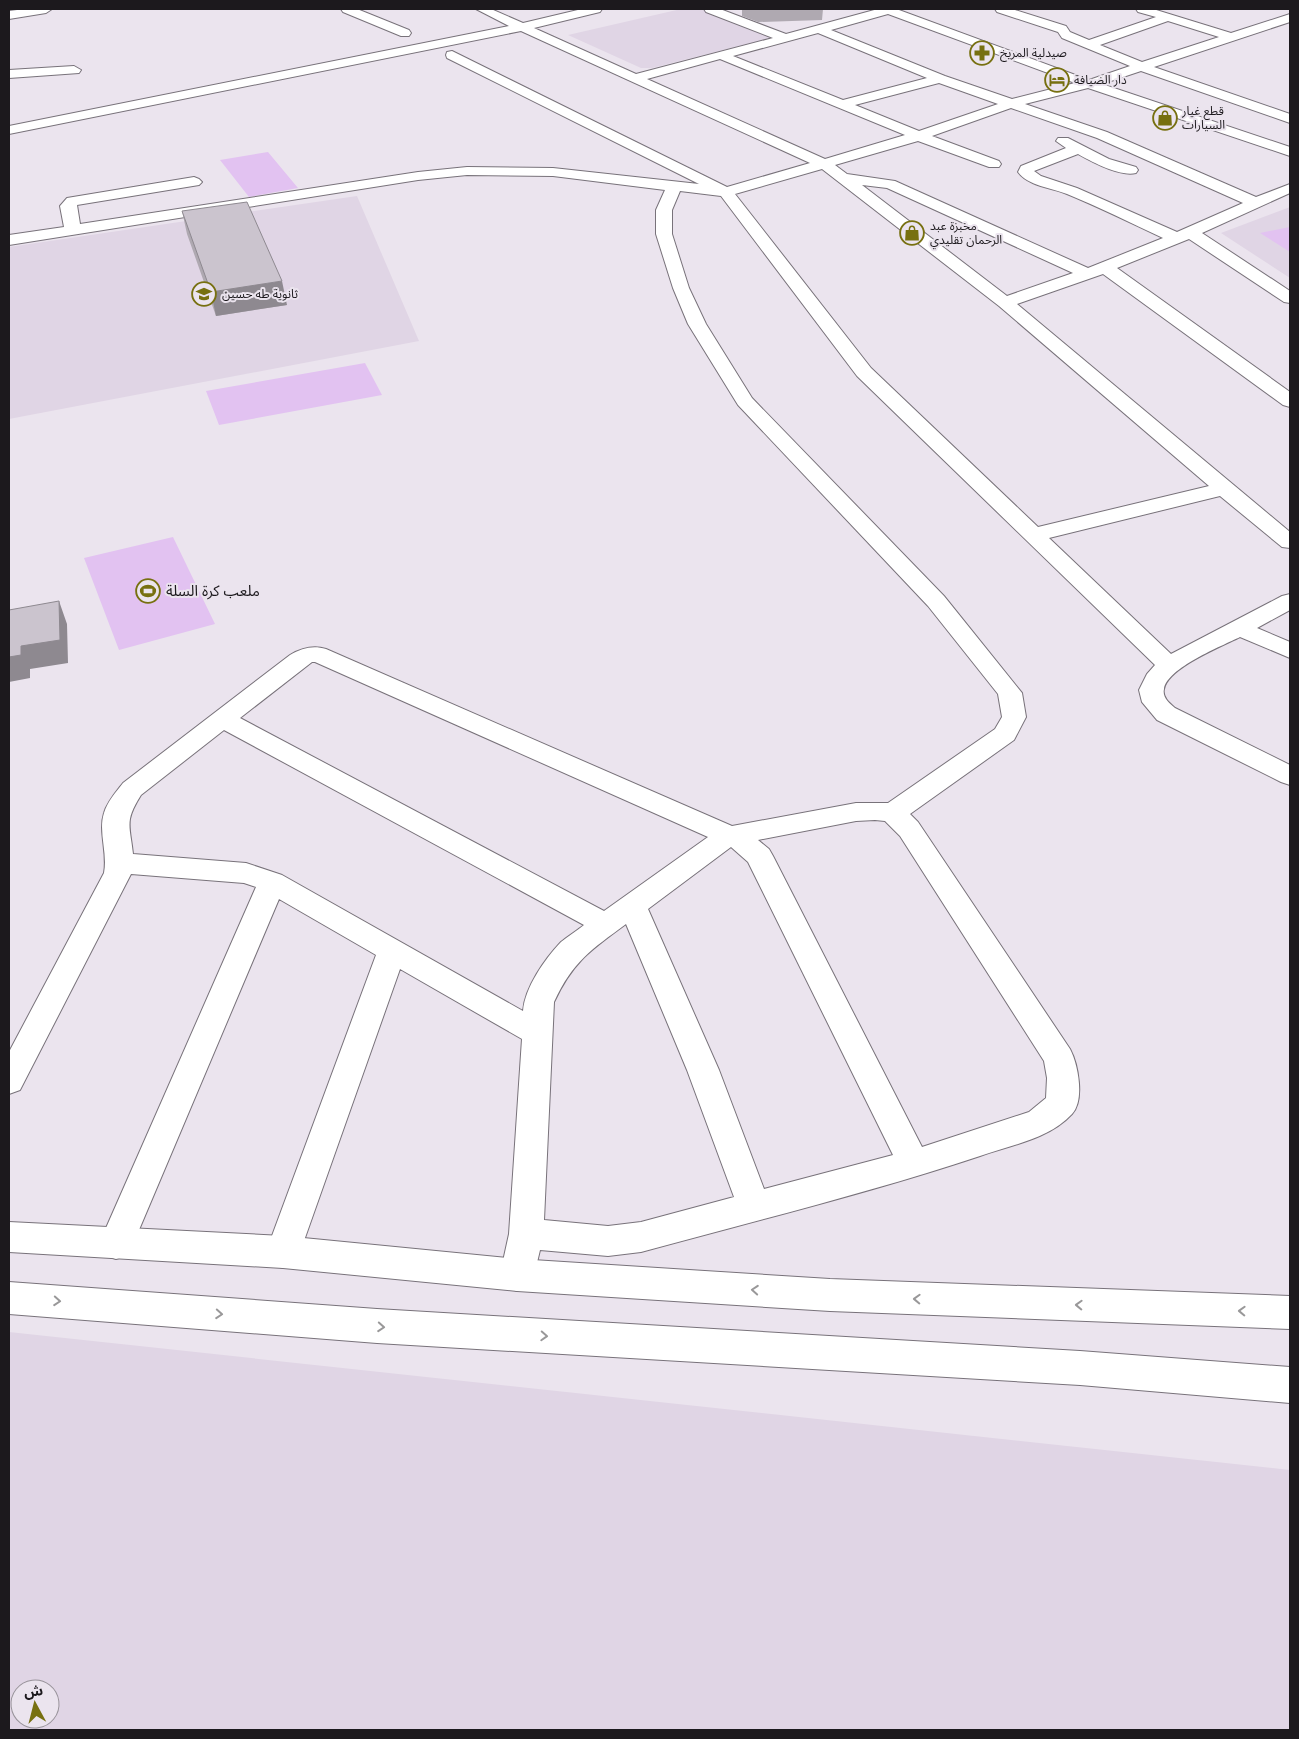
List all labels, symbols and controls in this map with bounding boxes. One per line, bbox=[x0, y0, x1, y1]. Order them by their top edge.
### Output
pharmacy icon: صيدلية المريخ bbox=[969, 40, 995, 66]
place label: صيدلية المريخ bbox=[1000, 46, 1067, 62]
hotel icon: دار الضيافة bbox=[1044, 67, 1070, 93]
place label: دار الضيافة bbox=[1074, 73, 1127, 87]
place label: قطع غيار السيارات bbox=[1181, 104, 1225, 132]
shop icon: قطع غيار السيارات bbox=[1152, 105, 1178, 131]
place label: مخبزة عبد الرحمان تقليدي bbox=[930, 219, 1002, 250]
shop icon: مخبزة عبد الرحمان تقليدي bbox=[899, 220, 925, 246]
school or university icon: ثانوية طه حسين bbox=[191, 281, 217, 307]
place label: ثانوية طه حسين bbox=[222, 287, 299, 301]
sports icon: ملعب كرة السلة bbox=[135, 578, 161, 604]
place label: ملعب كرة السلة bbox=[166, 582, 260, 600]
one-way arrow bbox=[750, 1285, 758, 1296]
one-way arrow bbox=[913, 1293, 921, 1304]
one-way arrow bbox=[54, 1296, 62, 1307]
one-way arrow bbox=[1075, 1300, 1082, 1310]
one-way arrow bbox=[1237, 1306, 1245, 1317]
one-way arrow bbox=[216, 1308, 224, 1319]
one-way arrow bbox=[378, 1321, 386, 1332]
one-way arrow bbox=[540, 1331, 548, 1342]
north arrow bbox=[10, 1679, 60, 1729]
text: ش bbox=[23, 1682, 44, 1701]

